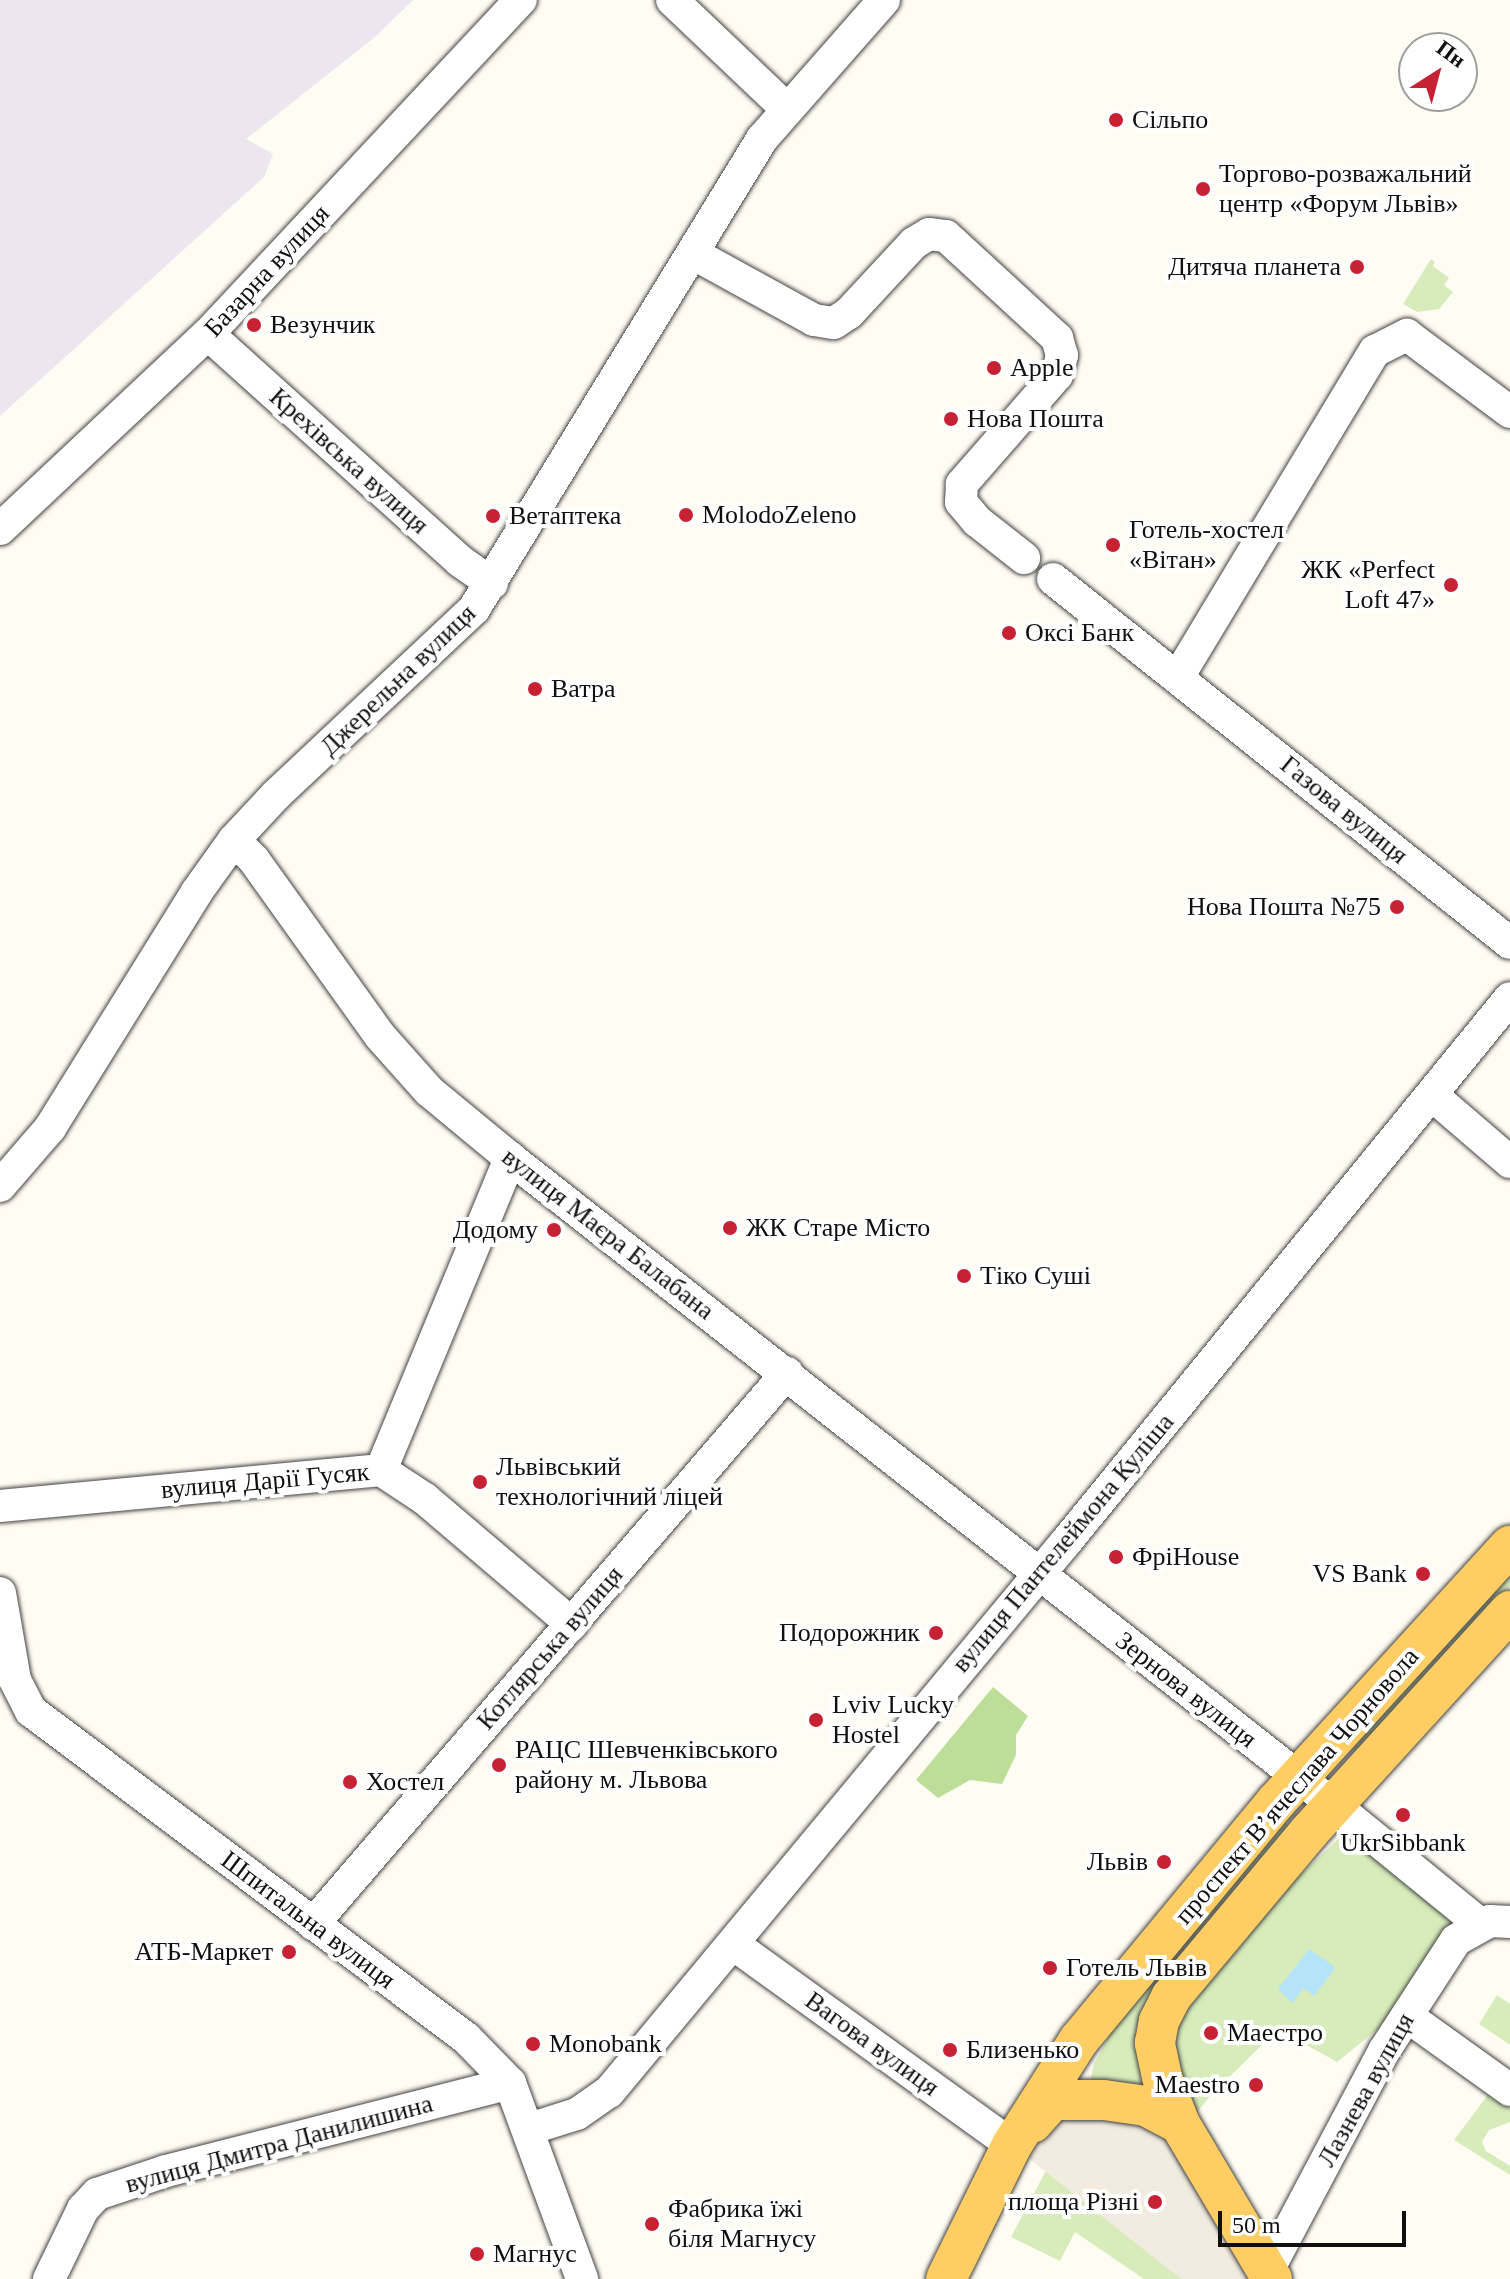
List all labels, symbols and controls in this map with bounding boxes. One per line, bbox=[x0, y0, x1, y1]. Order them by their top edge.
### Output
north arrow bbox=[1398, 32, 1478, 112]
text: Пн bbox=[1432, 35, 1471, 73]
place label: Сільпо bbox=[1132, 104, 1208, 136]
marker: Сільпо bbox=[1107, 111, 1125, 129]
place label: Торгово-розважальний центр «Форум Львів» bbox=[1219, 158, 1472, 220]
marker: Торгово-розважальний центр «Форум Львів» bbox=[1194, 180, 1212, 198]
street label: Базарна вулиця bbox=[198, 198, 336, 344]
place label: Дитяча планета bbox=[1168, 251, 1341, 283]
marker: Дитяча планета bbox=[1348, 258, 1366, 276]
place label: Везунчик bbox=[270, 309, 375, 341]
marker: Везунчик bbox=[245, 316, 263, 334]
place label: Apple bbox=[1010, 352, 1074, 384]
marker: Apple bbox=[985, 359, 1003, 377]
street label: Крехівська вулиця bbox=[263, 381, 435, 541]
place label: Нова Пошта bbox=[967, 403, 1104, 435]
marker: Нова Пошта bbox=[942, 410, 960, 428]
place label: MolodoZeleno bbox=[702, 499, 857, 531]
place label: Ветаптека bbox=[509, 500, 621, 532]
marker: MolodoZeleno bbox=[677, 506, 695, 524]
marker: Ветаптека bbox=[484, 507, 502, 525]
place label: Готель-хостел «Вітан» bbox=[1129, 514, 1284, 576]
marker: Готель-хостел «Вітан» bbox=[1104, 536, 1122, 554]
place label: ЖК «Perfect Loft 47» bbox=[1301, 554, 1435, 616]
marker: ЖК «Perfect Loft 47» bbox=[1442, 576, 1460, 594]
street label: Джерельна вулиця bbox=[314, 598, 482, 762]
place label: Оксі Банк bbox=[1025, 617, 1134, 649]
marker: Оксі Банк bbox=[1000, 624, 1018, 642]
place label: Ватра bbox=[551, 673, 615, 705]
marker: Ватра bbox=[526, 680, 544, 698]
street label: Газова вулиця bbox=[1274, 749, 1414, 871]
place label: Нова Пошта №75 bbox=[1187, 891, 1381, 923]
marker: Нова Пошта №75 bbox=[1388, 898, 1406, 916]
street label: вулиця Маєра Балабана bbox=[496, 1141, 720, 1327]
place label: ЖК Старе Місто bbox=[746, 1212, 930, 1244]
place label: Додому bbox=[453, 1214, 538, 1246]
marker: ЖК Старе Місто bbox=[721, 1219, 739, 1237]
marker: Додому bbox=[545, 1221, 563, 1239]
place label: Тіко Суші bbox=[980, 1260, 1091, 1292]
marker: Тіко Суші bbox=[955, 1267, 973, 1285]
street label: вулиця Пантелеймона Куліша bbox=[945, 1407, 1181, 1679]
place label: Львівський технологічний ліцей bbox=[496, 1451, 723, 1512]
street label: вулиця Дарії Гусяк bbox=[160, 1456, 370, 1506]
marker: Львівський технологічний ліцей bbox=[471, 1473, 489, 1491]
place label: ФріHouse bbox=[1132, 1541, 1239, 1573]
marker: ФріHouse bbox=[1107, 1548, 1125, 1566]
place label: VS Bank bbox=[1312, 1558, 1407, 1590]
street label: Котлярська вулиця bbox=[470, 1560, 630, 1736]
marker: VS Bank bbox=[1414, 1565, 1432, 1583]
place label: Подорожник bbox=[779, 1617, 920, 1649]
marker: Подорожник bbox=[927, 1624, 945, 1642]
street label: Зернова вулиця bbox=[1109, 1625, 1263, 1755]
street label: проспект Вʼячеслава Чорновола bbox=[1168, 1641, 1426, 1931]
place label: Lviv Lucky Hostel bbox=[832, 1689, 954, 1750]
marker: Lviv Lucky Hostel bbox=[807, 1711, 825, 1729]
place label: РАЦС Шевченківського району м. Львова bbox=[515, 1734, 778, 1796]
marker: РАЦС Шевченківського району м. Львова bbox=[490, 1756, 508, 1774]
place label: Хостел bbox=[366, 1766, 444, 1798]
marker: Хостел bbox=[341, 1773, 359, 1791]
marker: UkrSibbank bbox=[1394, 1806, 1412, 1824]
place label: UkrSibbank bbox=[1340, 1827, 1466, 1859]
street label: Шпитальна вулиця bbox=[215, 1844, 401, 1996]
place label: Львів bbox=[1087, 1846, 1148, 1878]
marker: Львів bbox=[1155, 1853, 1173, 1871]
place label: АТБ-Маркет bbox=[134, 1936, 273, 1968]
marker: АТБ-Маркет bbox=[280, 1943, 298, 1961]
place label: Готель Львів bbox=[1066, 1952, 1207, 1984]
marker: Готель Львів bbox=[1041, 1959, 1059, 1977]
street label: Вагова вулиця bbox=[799, 1985, 945, 2103]
street label: Лазнева вулиця bbox=[1311, 2008, 1421, 2172]
place label: Маестро bbox=[1227, 2017, 1323, 2049]
marker: Маестро bbox=[1202, 2024, 1220, 2042]
place label: Monobank bbox=[549, 2028, 662, 2060]
place label: Близенько bbox=[966, 2034, 1079, 2066]
marker: Monobank bbox=[524, 2035, 542, 2053]
marker: Близенько bbox=[941, 2041, 959, 2059]
place label: Maestro bbox=[1155, 2069, 1240, 2101]
marker: Maestro bbox=[1247, 2076, 1265, 2094]
street label: вулиця Дмитра Данилишина bbox=[122, 2088, 436, 2200]
place label: площа Різні bbox=[1008, 2186, 1139, 2218]
place label: Фабрика їжі біля Магнусу bbox=[668, 2193, 816, 2254]
marker: площа Різні bbox=[1146, 2193, 1164, 2211]
scale bar bbox=[1222, 2195, 1410, 2245]
text: 50 m bbox=[1232, 2212, 1281, 2238]
marker: Фабрика їжі біля Магнусу bbox=[643, 2215, 661, 2233]
place label: Магнус bbox=[493, 2238, 577, 2270]
marker: Магнус bbox=[468, 2245, 486, 2263]

